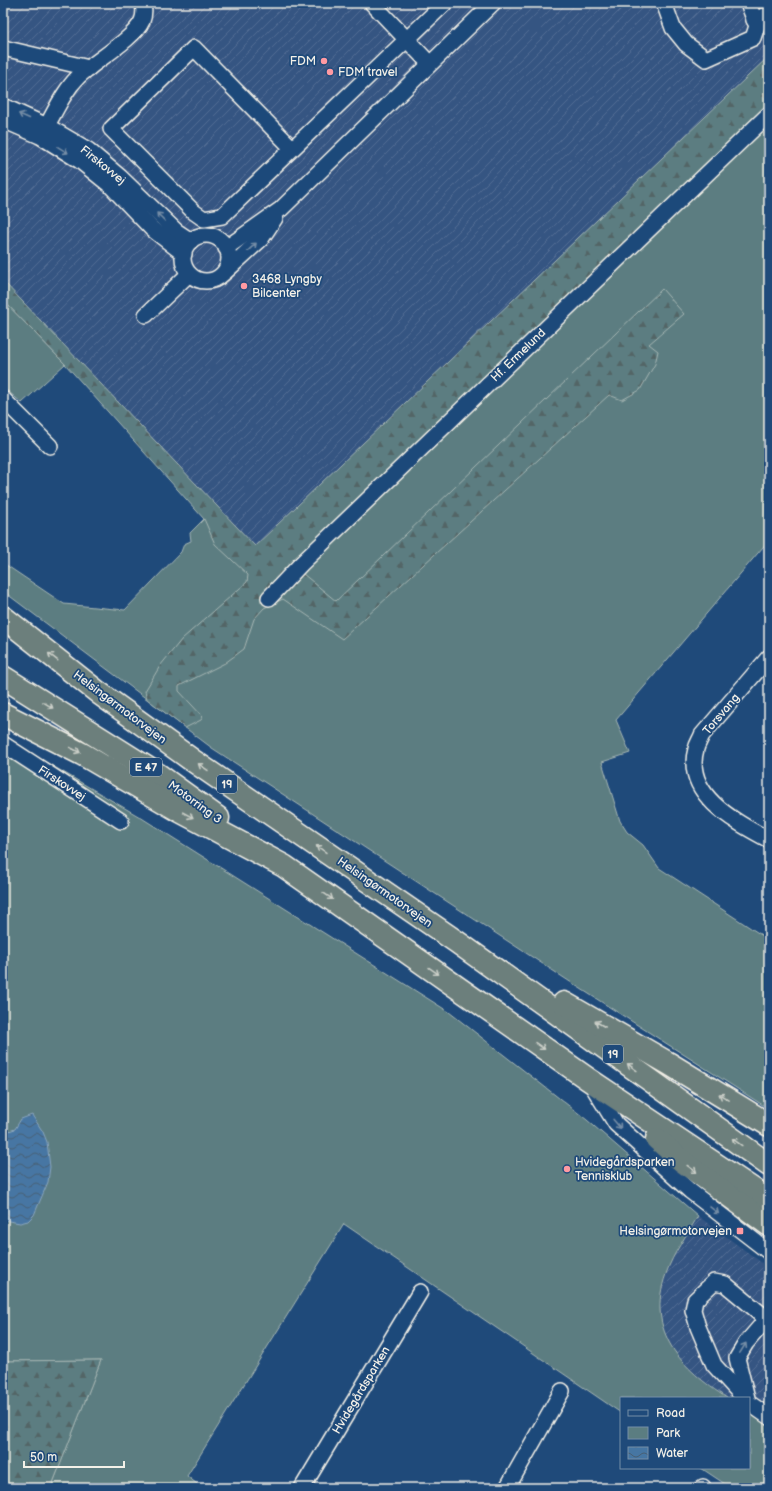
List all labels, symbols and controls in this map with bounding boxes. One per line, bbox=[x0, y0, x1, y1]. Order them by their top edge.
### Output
place label: FDM bbox=[290, 54, 316, 69]
marker: FDM bbox=[319, 56, 329, 66]
place label: FDM travel bbox=[338, 65, 398, 80]
marker: FDM travel bbox=[325, 67, 335, 77]
one-way arrow bbox=[18, 111, 30, 119]
street label: Firskovvej bbox=[77, 143, 129, 188]
one-way arrow bbox=[57, 146, 68, 154]
one-way arrow bbox=[156, 212, 166, 222]
one-way arrow bbox=[247, 242, 257, 251]
place label: 3468 Lyngby Bilcenter bbox=[252, 272, 322, 301]
marker: 3468 Lyngby Bilcenter bbox=[239, 281, 249, 291]
street label: Hf. Ermelund bbox=[488, 325, 549, 385]
one-way arrow bbox=[48, 652, 59, 661]
street label: Helsingørmotorvejen bbox=[70, 668, 169, 747]
street label: Torsvang bbox=[700, 691, 743, 738]
one-way arrow bbox=[42, 701, 53, 709]
one-way arrow bbox=[69, 747, 81, 755]
road number: E 47 bbox=[130, 758, 162, 776]
street label: Firskovvej bbox=[35, 762, 89, 804]
one-way arrow bbox=[198, 763, 209, 771]
road number: 19 bbox=[217, 775, 237, 793]
street label: Motorring 3 bbox=[165, 778, 225, 827]
one-way arrow bbox=[182, 812, 194, 819]
one-way arrow bbox=[316, 845, 327, 853]
street label: Helsingørmotorvejen bbox=[334, 854, 435, 931]
one-way arrow bbox=[322, 892, 333, 900]
one-way arrow bbox=[428, 967, 439, 975]
one-way arrow bbox=[594, 1019, 606, 1027]
one-way arrow bbox=[535, 1042, 546, 1050]
road number: 19 bbox=[603, 1045, 623, 1063]
one-way arrow bbox=[626, 1063, 637, 1071]
one-way arrow bbox=[719, 1093, 730, 1101]
one-way arrow bbox=[612, 1119, 621, 1129]
one-way arrow bbox=[732, 1138, 743, 1147]
place label: Hvidegårdsparken Tennisklub bbox=[575, 1155, 675, 1184]
marker: Hvidegårdsparken Tennisklub bbox=[562, 1164, 572, 1174]
one-way arrow bbox=[687, 1164, 698, 1173]
one-way arrow bbox=[708, 1206, 719, 1214]
place label: Helsingørmotorvejen bbox=[619, 1224, 732, 1239]
marker: Helsingørmotorvejen bbox=[735, 1226, 745, 1236]
one-way arrow bbox=[740, 1342, 748, 1354]
street label: Hvidegårdsparken bbox=[329, 1343, 394, 1437]
legend bbox=[620, 1397, 750, 1469]
text: Road bbox=[656, 1406, 685, 1421]
text: Park bbox=[656, 1426, 680, 1441]
scale bar bbox=[24, 1443, 124, 1469]
text: Water bbox=[656, 1446, 688, 1461]
text: 50 m bbox=[30, 1450, 57, 1465]

